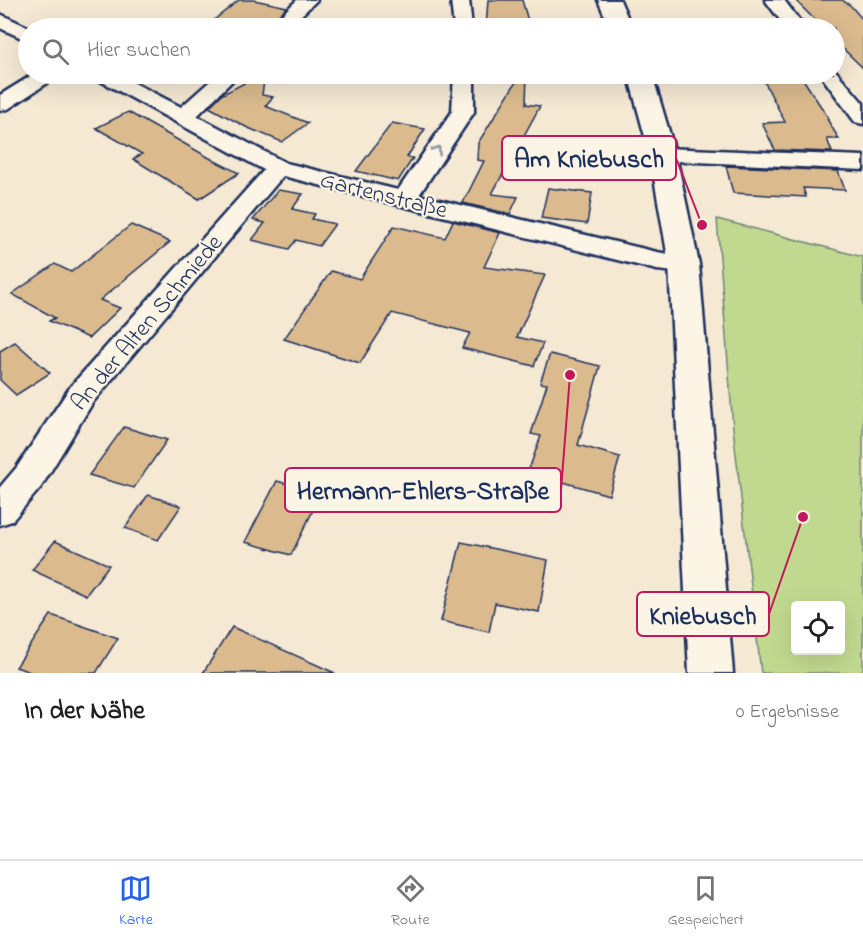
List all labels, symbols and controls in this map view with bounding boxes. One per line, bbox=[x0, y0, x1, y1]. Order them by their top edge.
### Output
search box bbox=[18, 18, 845, 84]
icon: search bbox=[39, 35, 72, 68]
text: Hier suchen bbox=[87, 35, 191, 67]
callout: Am Kniebusch bbox=[502, 136, 676, 180]
text: Am Kniebusch bbox=[514, 142, 664, 180]
one-way arrow bbox=[430, 146, 441, 157]
street label: Gartenstraße bbox=[316, 164, 451, 229]
street label: An der Alten Schmiede bbox=[63, 227, 233, 420]
callout: Hermann-Ehlers-Straße bbox=[285, 468, 561, 512]
text: Hermann-Ehlers-Straße bbox=[297, 474, 551, 512]
callout: Kniebusch bbox=[637, 592, 769, 636]
text: Kniebusch bbox=[649, 599, 757, 637]
map controls bbox=[791, 601, 845, 655]
button: locate bbox=[791, 601, 845, 655]
text: In der Nähe bbox=[24, 693, 145, 731]
text: 0 Ergebnisse bbox=[736, 698, 839, 727]
tab: Karte bbox=[119, 872, 153, 932]
tab: Route bbox=[391, 872, 430, 932]
tab: Gespeichert bbox=[668, 872, 744, 932]

